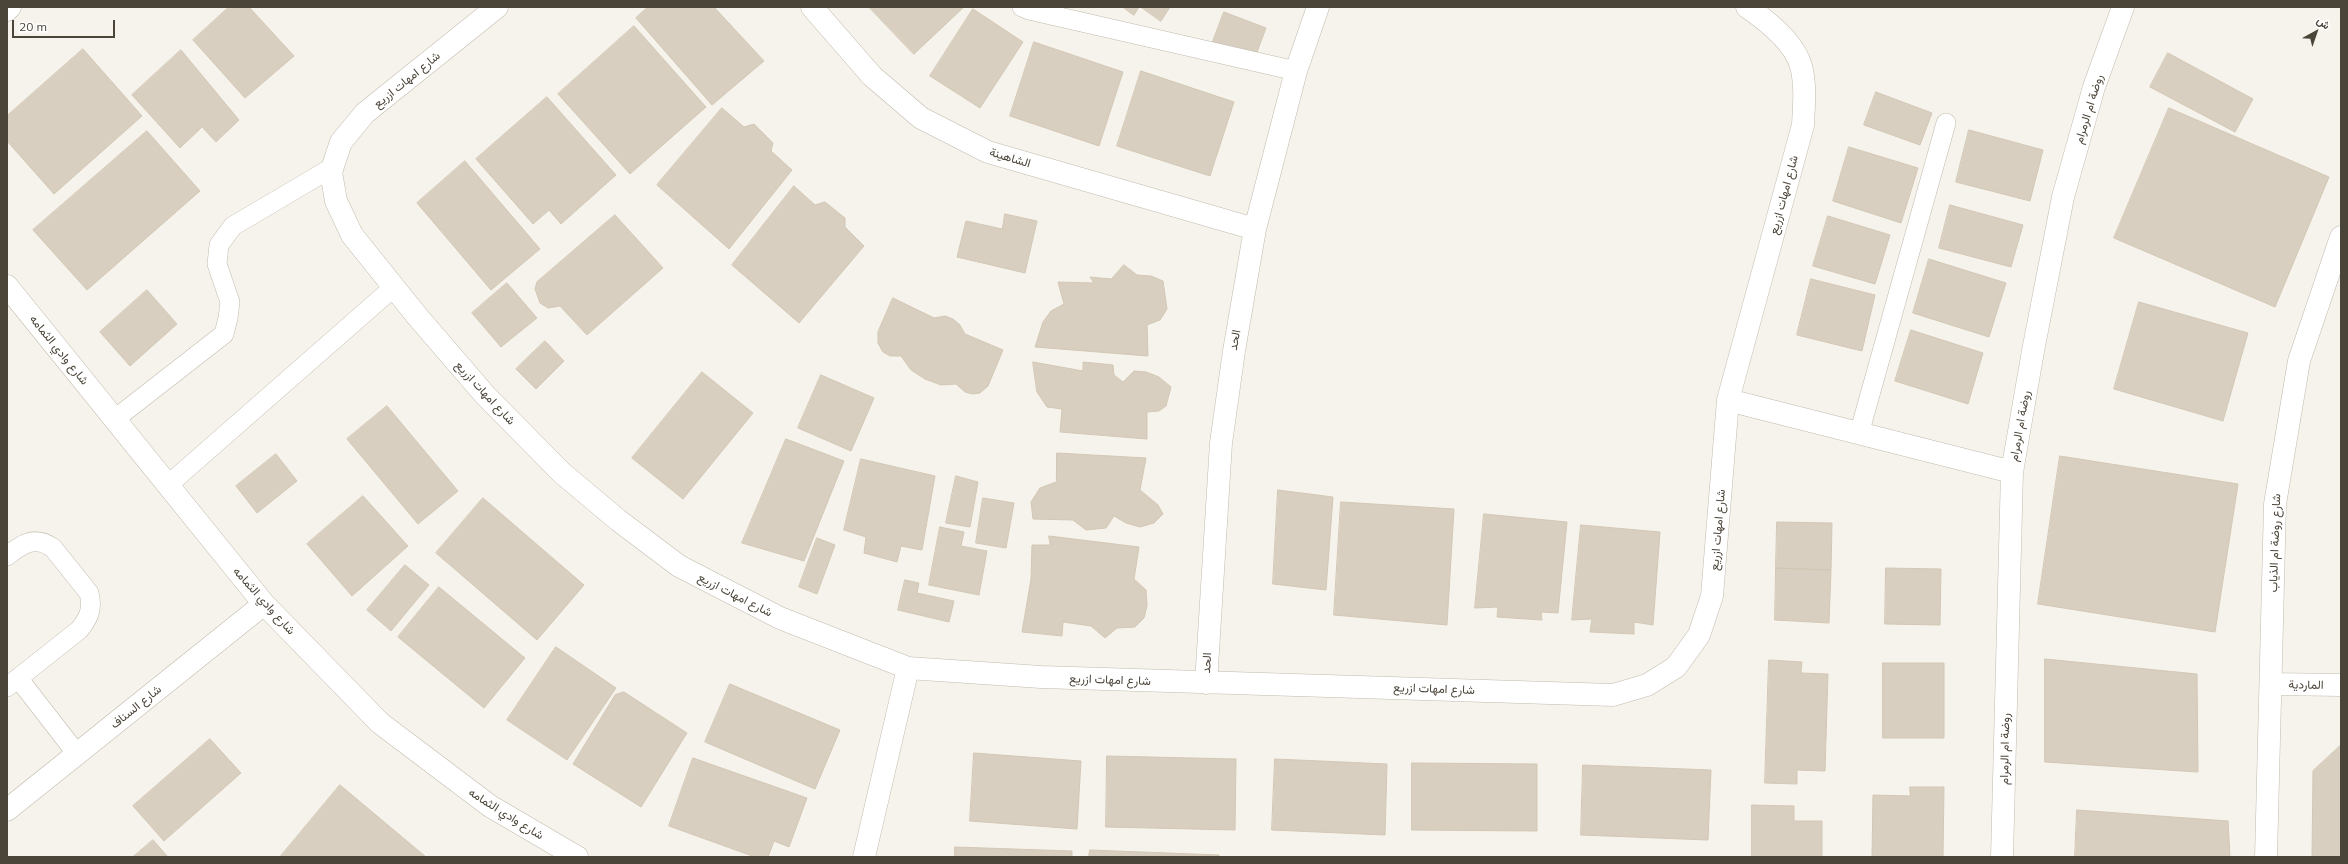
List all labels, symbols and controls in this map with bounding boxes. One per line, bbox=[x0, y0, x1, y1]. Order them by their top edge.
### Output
scale bar bbox=[14, 12, 117, 38]
north arrow bbox=[2296, 12, 2336, 52]
text: ش bbox=[2314, 13, 2333, 32]
text: 20 m bbox=[19, 19, 47, 34]
street label: شارع امهات ازريع bbox=[371, 49, 443, 111]
street label: روضة ام الرمرام bbox=[2072, 73, 2106, 145]
street label: الشاهينة bbox=[988, 145, 1032, 171]
street label: شارع امهات ازريع bbox=[1766, 154, 1802, 236]
street label: شارع وادي الثمامه bbox=[26, 312, 92, 388]
street label: الحد bbox=[1226, 329, 1244, 351]
street label: شارع امهات ازريع bbox=[452, 358, 518, 428]
street label: روضة ام الرمرام bbox=[2007, 389, 2033, 463]
street label: شارع امهات ازريع bbox=[1707, 489, 1729, 571]
street label: شارع روضة ام الذياب bbox=[2266, 493, 2284, 593]
street label: شارع وادي الثمامه bbox=[230, 564, 298, 638]
street label: شارع امهات ازريع bbox=[695, 570, 775, 620]
street label: الحد bbox=[1199, 652, 1215, 674]
street label: شارع امهات ازريع bbox=[1069, 671, 1151, 689]
street label: الماردية bbox=[2288, 677, 2324, 693]
street label: شارع امهات ازريع bbox=[1393, 680, 1475, 698]
street label: شارع السناف bbox=[108, 682, 164, 732]
street label: روضة ام الرمرام bbox=[1997, 713, 2013, 785]
street label: شارع وادي الثمامه bbox=[466, 785, 546, 843]

